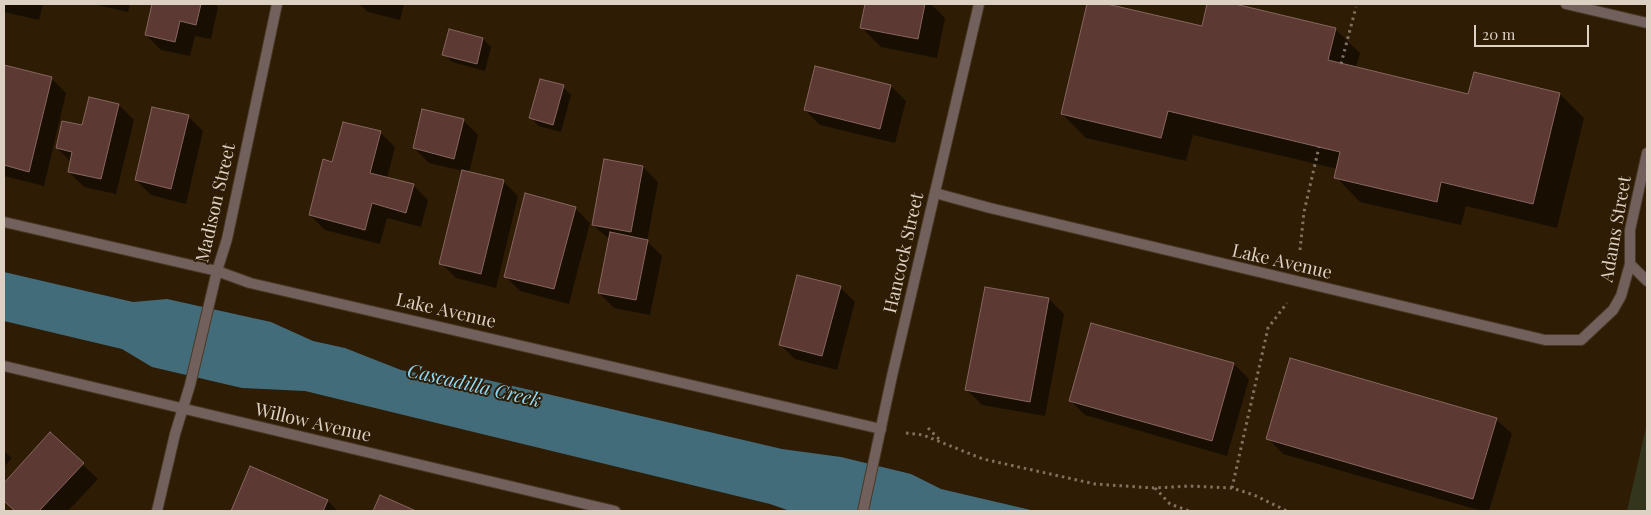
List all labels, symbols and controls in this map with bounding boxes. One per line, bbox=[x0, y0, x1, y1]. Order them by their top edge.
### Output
scale bar bbox=[1476, 15, 1591, 47]
text: 20 m bbox=[1482, 24, 1515, 44]
street label: Madison Street bbox=[192, 141, 240, 265]
street label: Adams Street bbox=[1596, 174, 1636, 284]
street label: Hancock Street bbox=[880, 190, 928, 316]
street label: Lake Avenue bbox=[1230, 240, 1334, 284]
street label: Lake Avenue bbox=[394, 289, 498, 333]
water label: Cascadilla Creek bbox=[405, 360, 543, 412]
street label: Willow Avenue bbox=[253, 399, 373, 447]

